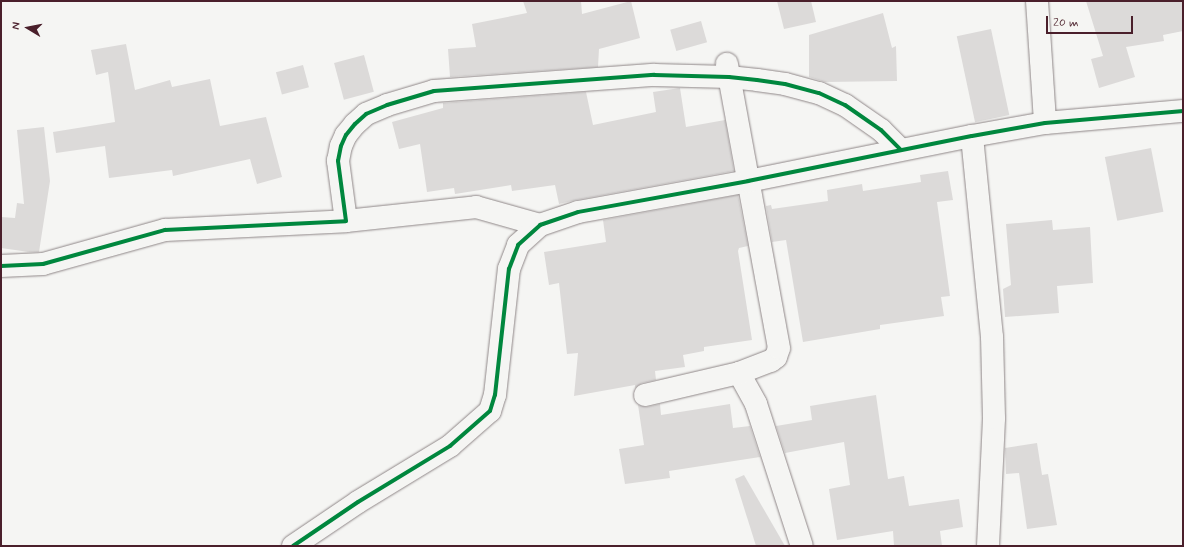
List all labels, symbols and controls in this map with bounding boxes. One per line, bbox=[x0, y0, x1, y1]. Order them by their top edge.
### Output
north arrow bbox=[8, 8, 48, 48]
scale bar bbox=[1048, 8, 1135, 34]
text: 20 m bbox=[1053, 15, 1079, 31]
text: N bbox=[9, 21, 24, 31]

